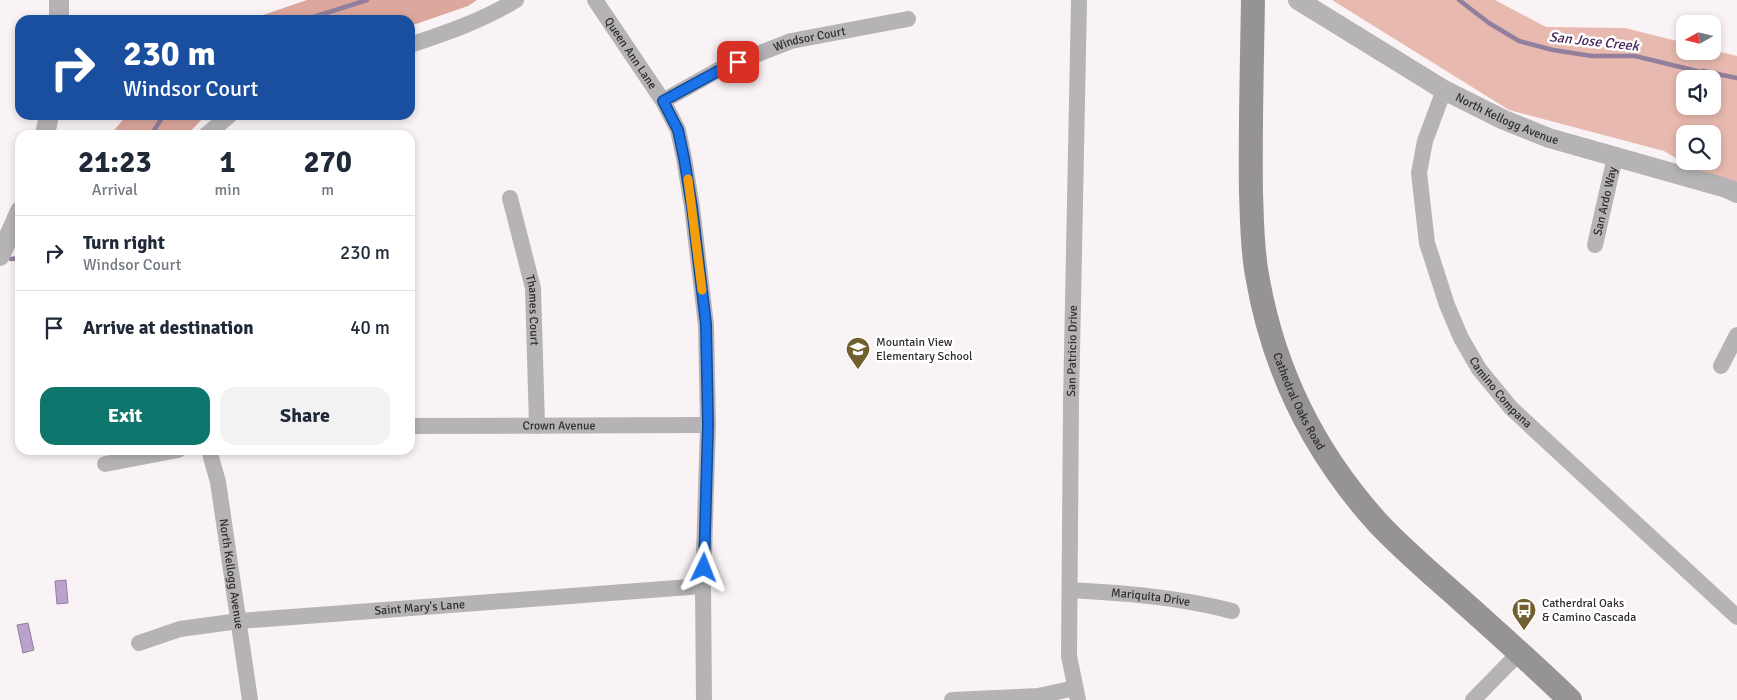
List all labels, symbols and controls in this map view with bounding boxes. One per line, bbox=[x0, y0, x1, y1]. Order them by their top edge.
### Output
street label: Queen Ann Lane bbox=[601, 15, 660, 92]
north arrow bbox=[1676, 15, 1721, 60]
map controls bbox=[1676, 15, 1721, 170]
street label: Windsor Court bbox=[771, 24, 847, 55]
water label: San Jose Creek bbox=[1548, 28, 1641, 55]
text: 230 m bbox=[123, 32, 216, 75]
icon: right bbox=[40, 35, 105, 100]
pin bbox=[717, 41, 759, 83]
icon: arrive bbox=[724, 48, 752, 76]
button: sound bbox=[1676, 70, 1721, 115]
text: Windsor Court bbox=[123, 75, 258, 102]
street label: North Kellogg Avenue bbox=[1453, 90, 1560, 148]
button: search bbox=[1676, 125, 1721, 170]
text: 21:23 bbox=[78, 144, 152, 181]
text: 1 bbox=[219, 144, 236, 181]
text: 270 bbox=[303, 144, 352, 181]
street label: San Ardo Way bbox=[1590, 165, 1621, 237]
text: Arrival bbox=[92, 180, 138, 200]
text: min bbox=[215, 180, 240, 200]
text: m bbox=[321, 180, 334, 200]
text: Turn right bbox=[83, 231, 165, 255]
icon: right bbox=[40, 239, 68, 267]
text: 230 m bbox=[340, 241, 390, 265]
text: Windsor Court bbox=[83, 255, 181, 275]
street label: Thames Court bbox=[522, 273, 542, 346]
street label: San Patricio Drive bbox=[1064, 305, 1081, 397]
icon: arrive bbox=[40, 314, 68, 342]
text: Arrive at destination bbox=[83, 316, 254, 340]
text: 40 m bbox=[350, 316, 390, 340]
place label: Mountain View Elementary School bbox=[876, 335, 973, 364]
school or university icon: Mountain View Elementary School bbox=[845, 336, 871, 370]
street label: Cathedral Oaks Road bbox=[1269, 351, 1328, 453]
street label: Camino Compana bbox=[1466, 354, 1535, 432]
button: Exit bbox=[40, 387, 210, 445]
button: Share bbox=[220, 387, 390, 445]
street label: Crown Avenue bbox=[522, 418, 596, 434]
street label: North Kellogg Avenue bbox=[215, 518, 246, 630]
position arrow bbox=[677, 541, 729, 593]
street label: Mariquita Drive bbox=[1111, 586, 1191, 610]
place label: Catherdral Oaks & Camino Cascada bbox=[1542, 596, 1636, 625]
street label: Saint Mary's Lane bbox=[374, 597, 465, 619]
bus stop icon: Catherdral Oaks & Camino Cascada bbox=[1511, 597, 1537, 631]

